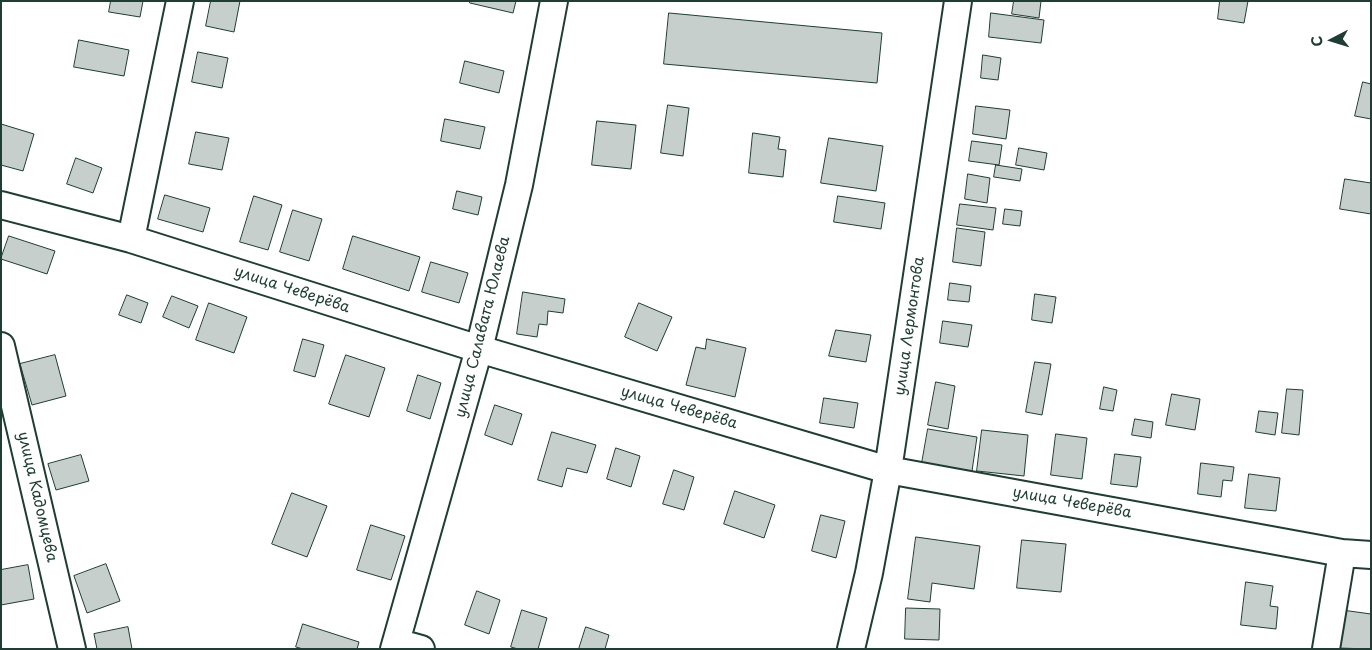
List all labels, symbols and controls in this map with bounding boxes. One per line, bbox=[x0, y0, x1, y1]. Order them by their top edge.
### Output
north arrow bbox=[1307, 15, 1357, 65]
text: С bbox=[1306, 35, 1327, 48]
street label: улица Салавата Юлаева bbox=[452, 234, 514, 420]
street label: улица Лермонтова bbox=[891, 255, 929, 397]
street label: улица Чеверёва bbox=[232, 263, 352, 317]
street label: улица Чеверёва bbox=[619, 383, 739, 433]
street label: улица Кадомцева bbox=[13, 430, 61, 564]
street label: улица Чеверёва bbox=[1011, 484, 1133, 522]

